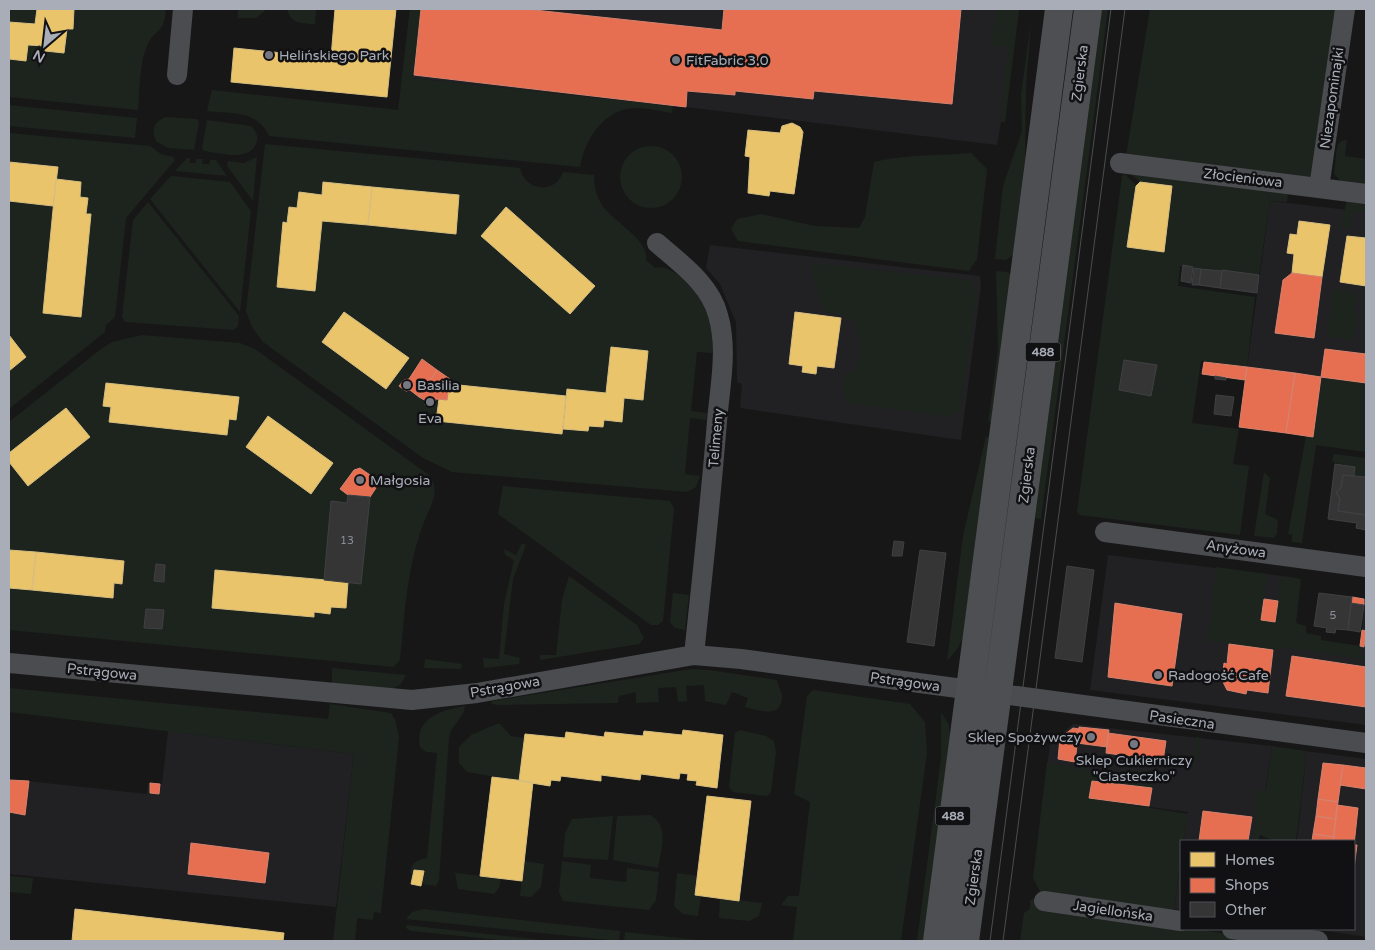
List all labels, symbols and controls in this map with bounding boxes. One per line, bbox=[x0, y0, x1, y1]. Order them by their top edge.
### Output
north arrow bbox=[20, 20, 70, 70]
street label: Zgierska bbox=[1068, 44, 1092, 102]
text: N bbox=[30, 46, 48, 66]
street label: Niezapominajki bbox=[1316, 46, 1348, 150]
place label: Helińskiego Park bbox=[279, 47, 390, 64]
marker: Helińskiego Park bbox=[263, 49, 275, 61]
place label: FitFabric 3.0 bbox=[686, 52, 769, 69]
marker: FitFabric 3.0 bbox=[670, 54, 682, 66]
street label: Złocieniowa bbox=[1203, 165, 1283, 191]
road number: 488 bbox=[1026, 342, 1060, 362]
place label: Basilia bbox=[417, 377, 460, 394]
marker: Basilia bbox=[401, 379, 413, 391]
marker: Eva bbox=[424, 396, 436, 408]
street label: Telimeny bbox=[705, 407, 727, 468]
place label: Eva bbox=[418, 410, 442, 427]
street label: Zgierska bbox=[1015, 446, 1039, 504]
place label: Małgosia bbox=[370, 472, 430, 489]
marker: Małgosia bbox=[354, 474, 366, 486]
house number: 13 bbox=[340, 534, 354, 547]
street label: Anyżowa bbox=[1205, 536, 1267, 562]
house number: 5 bbox=[1330, 609, 1337, 622]
street label: Pstrągowa bbox=[66, 660, 138, 684]
place label: Radogość Cafe bbox=[1168, 667, 1269, 684]
street label: Pstrągowa bbox=[869, 669, 941, 695]
marker: Radogość Cafe bbox=[1152, 669, 1164, 681]
street label: Pstrągowa bbox=[469, 673, 541, 701]
street label: Pasieczna bbox=[1148, 707, 1216, 733]
place label: Sklep Spożywczy bbox=[968, 729, 1081, 746]
marker: Sklep Spożywczy bbox=[1085, 731, 1097, 743]
marker: Sklep Cukierniczy "Ciasteczko" bbox=[1128, 738, 1140, 750]
place label: Sklep Cukierniczy "Ciasteczko" bbox=[1076, 752, 1193, 785]
road number: 488 bbox=[936, 806, 970, 826]
legend bbox=[1180, 840, 1355, 930]
street label: Zgierska bbox=[962, 848, 986, 906]
text: Homes bbox=[1225, 851, 1275, 869]
text: Shops bbox=[1225, 876, 1269, 894]
street label: Jagiellońska bbox=[1072, 897, 1154, 925]
text: Other bbox=[1225, 901, 1267, 919]

